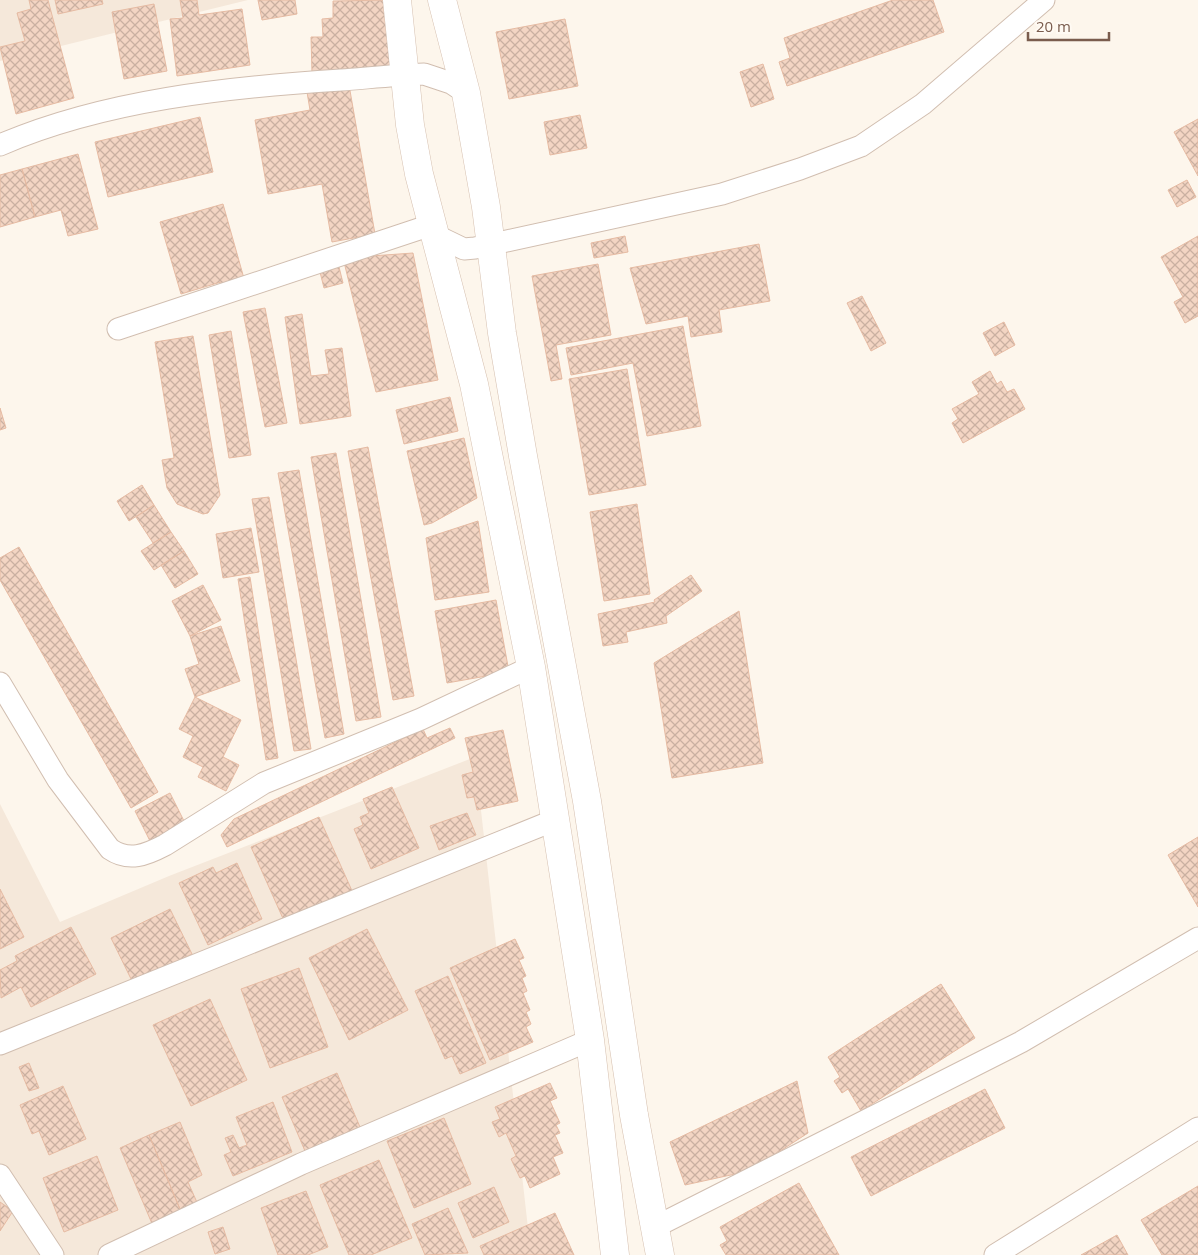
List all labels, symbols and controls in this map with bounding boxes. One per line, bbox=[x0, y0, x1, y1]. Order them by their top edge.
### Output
scale bar bbox=[1028, 10, 1109, 42]
text: 20 m bbox=[1036, 16, 1071, 36]

